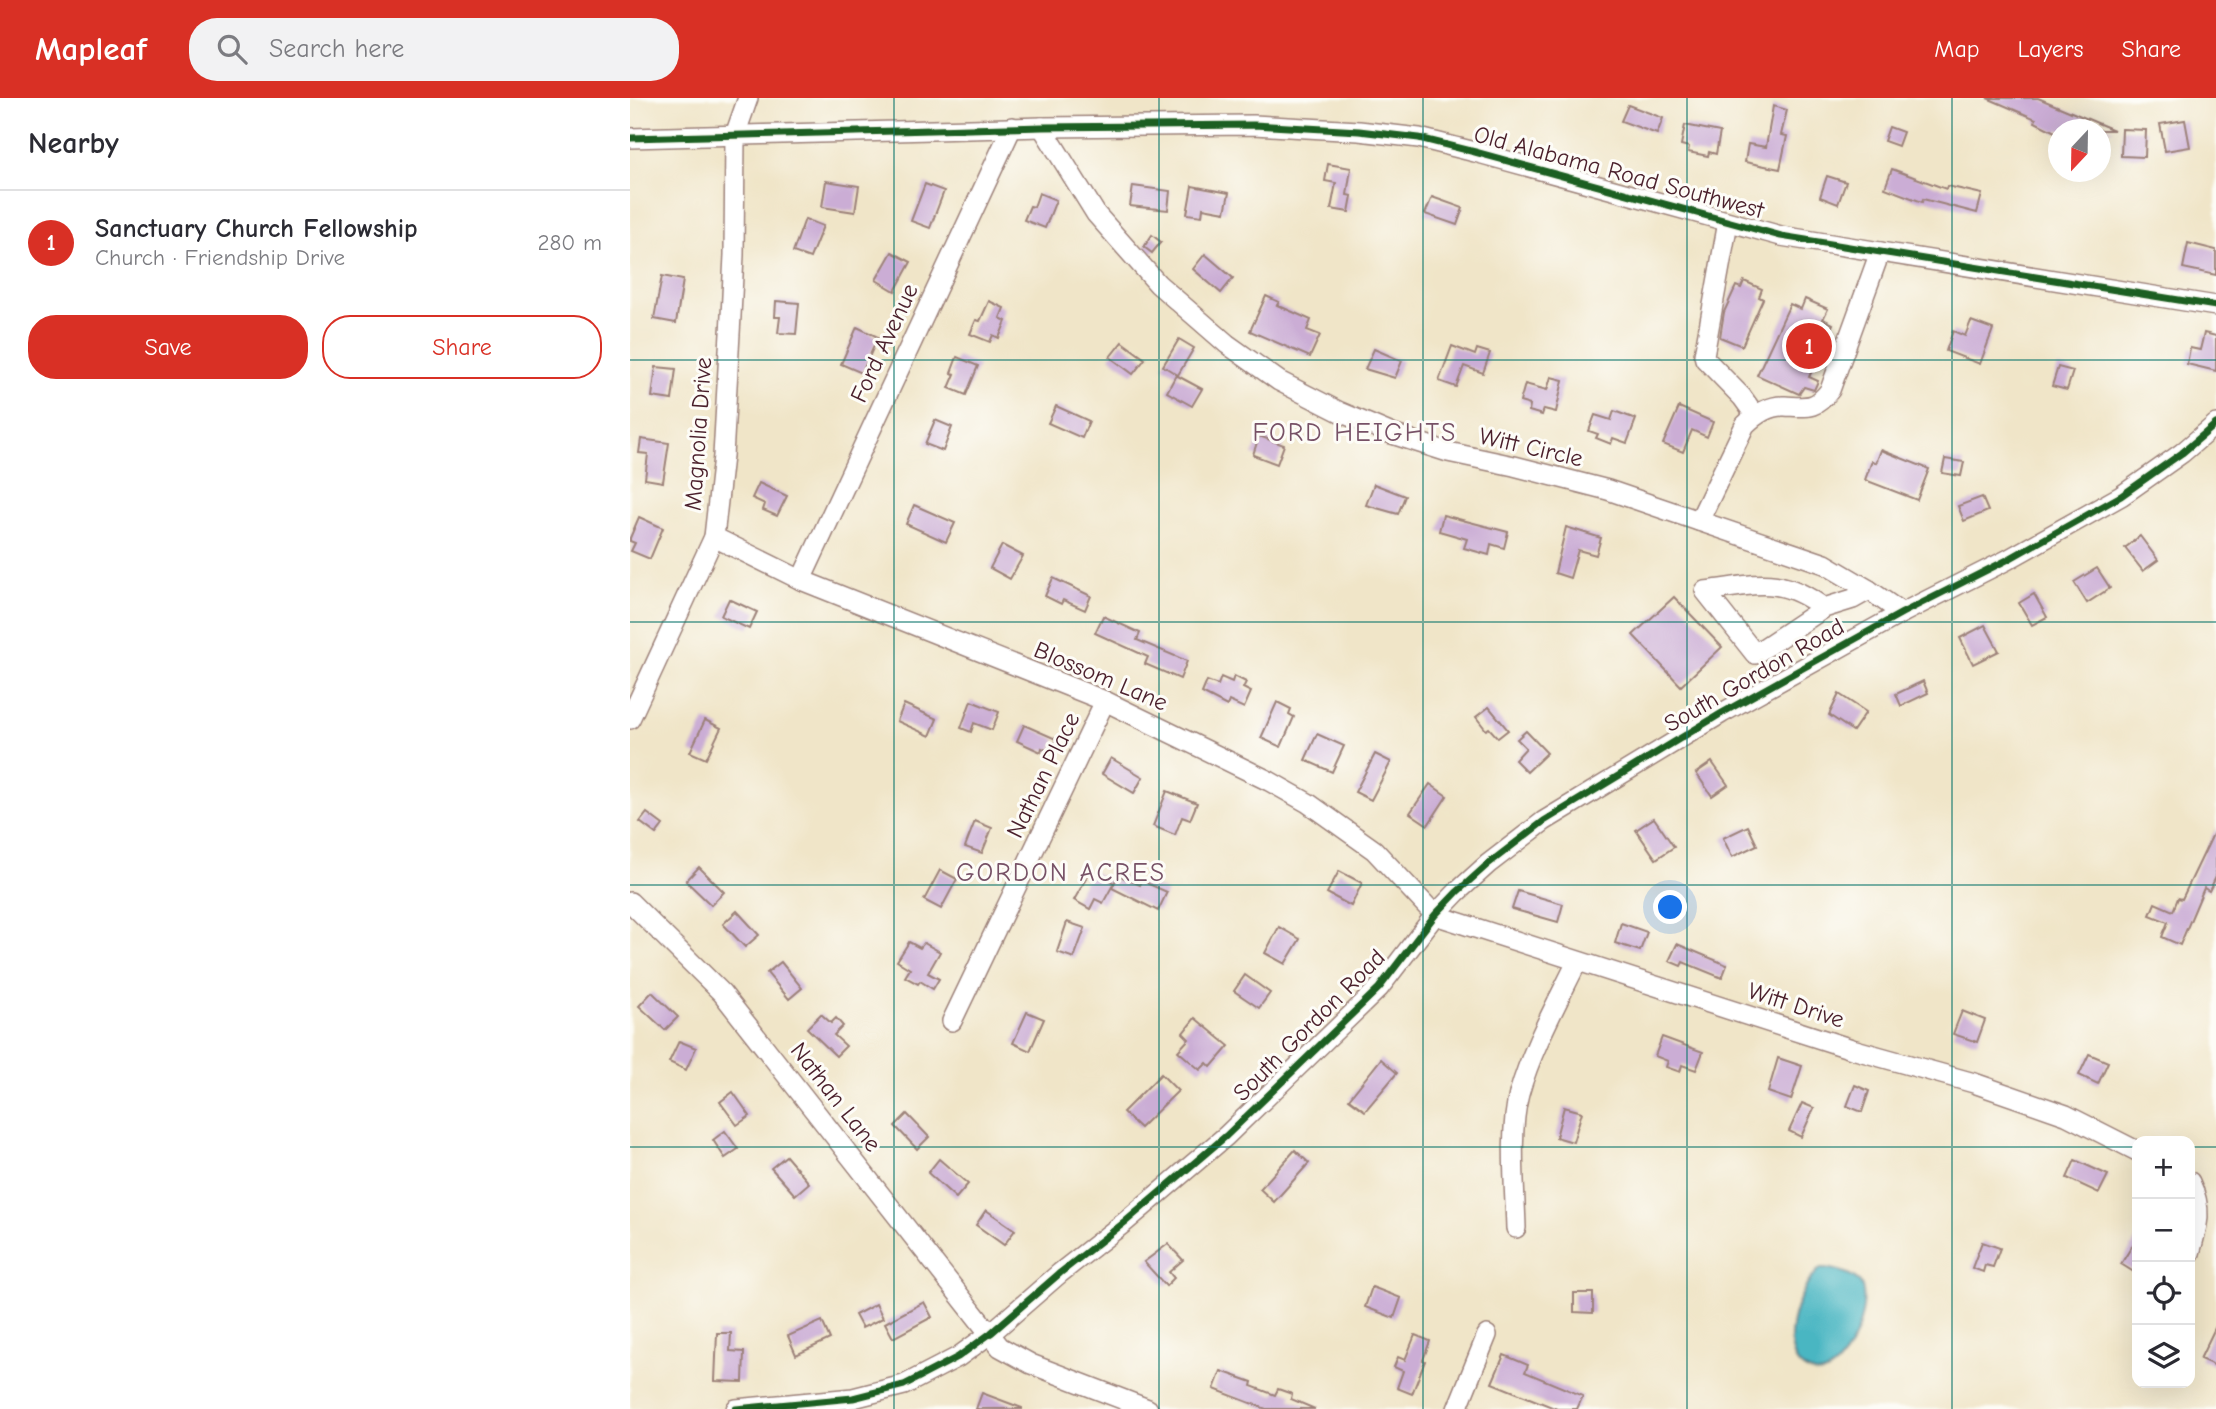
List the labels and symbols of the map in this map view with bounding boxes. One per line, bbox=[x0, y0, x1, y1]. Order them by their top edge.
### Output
north arrow bbox=[2048, 119, 2111, 182]
street label: Old Alabama Road Southwest bbox=[1471, 120, 1768, 225]
street label: Ford Avenue bbox=[844, 279, 924, 407]
pin: 1 bbox=[1786, 320, 1832, 372]
street label: Magnolia Drive bbox=[679, 356, 717, 512]
district label: FORD HEIGHTS bbox=[1253, 418, 1457, 448]
street label: Witt Circle bbox=[1476, 421, 1586, 473]
street label: South Gordon Road bbox=[1659, 612, 1849, 738]
street label: Blossom Lane bbox=[1030, 635, 1172, 717]
street label: Nathan Place bbox=[1001, 708, 1085, 842]
district label: GORDON ACRES bbox=[956, 858, 1166, 888]
your location bbox=[1653, 890, 1687, 924]
street label: South Gordon Road bbox=[1227, 943, 1391, 1107]
street label: Witt Drive bbox=[1744, 976, 1848, 1034]
street label: Nathan Lane bbox=[785, 1037, 887, 1157]

